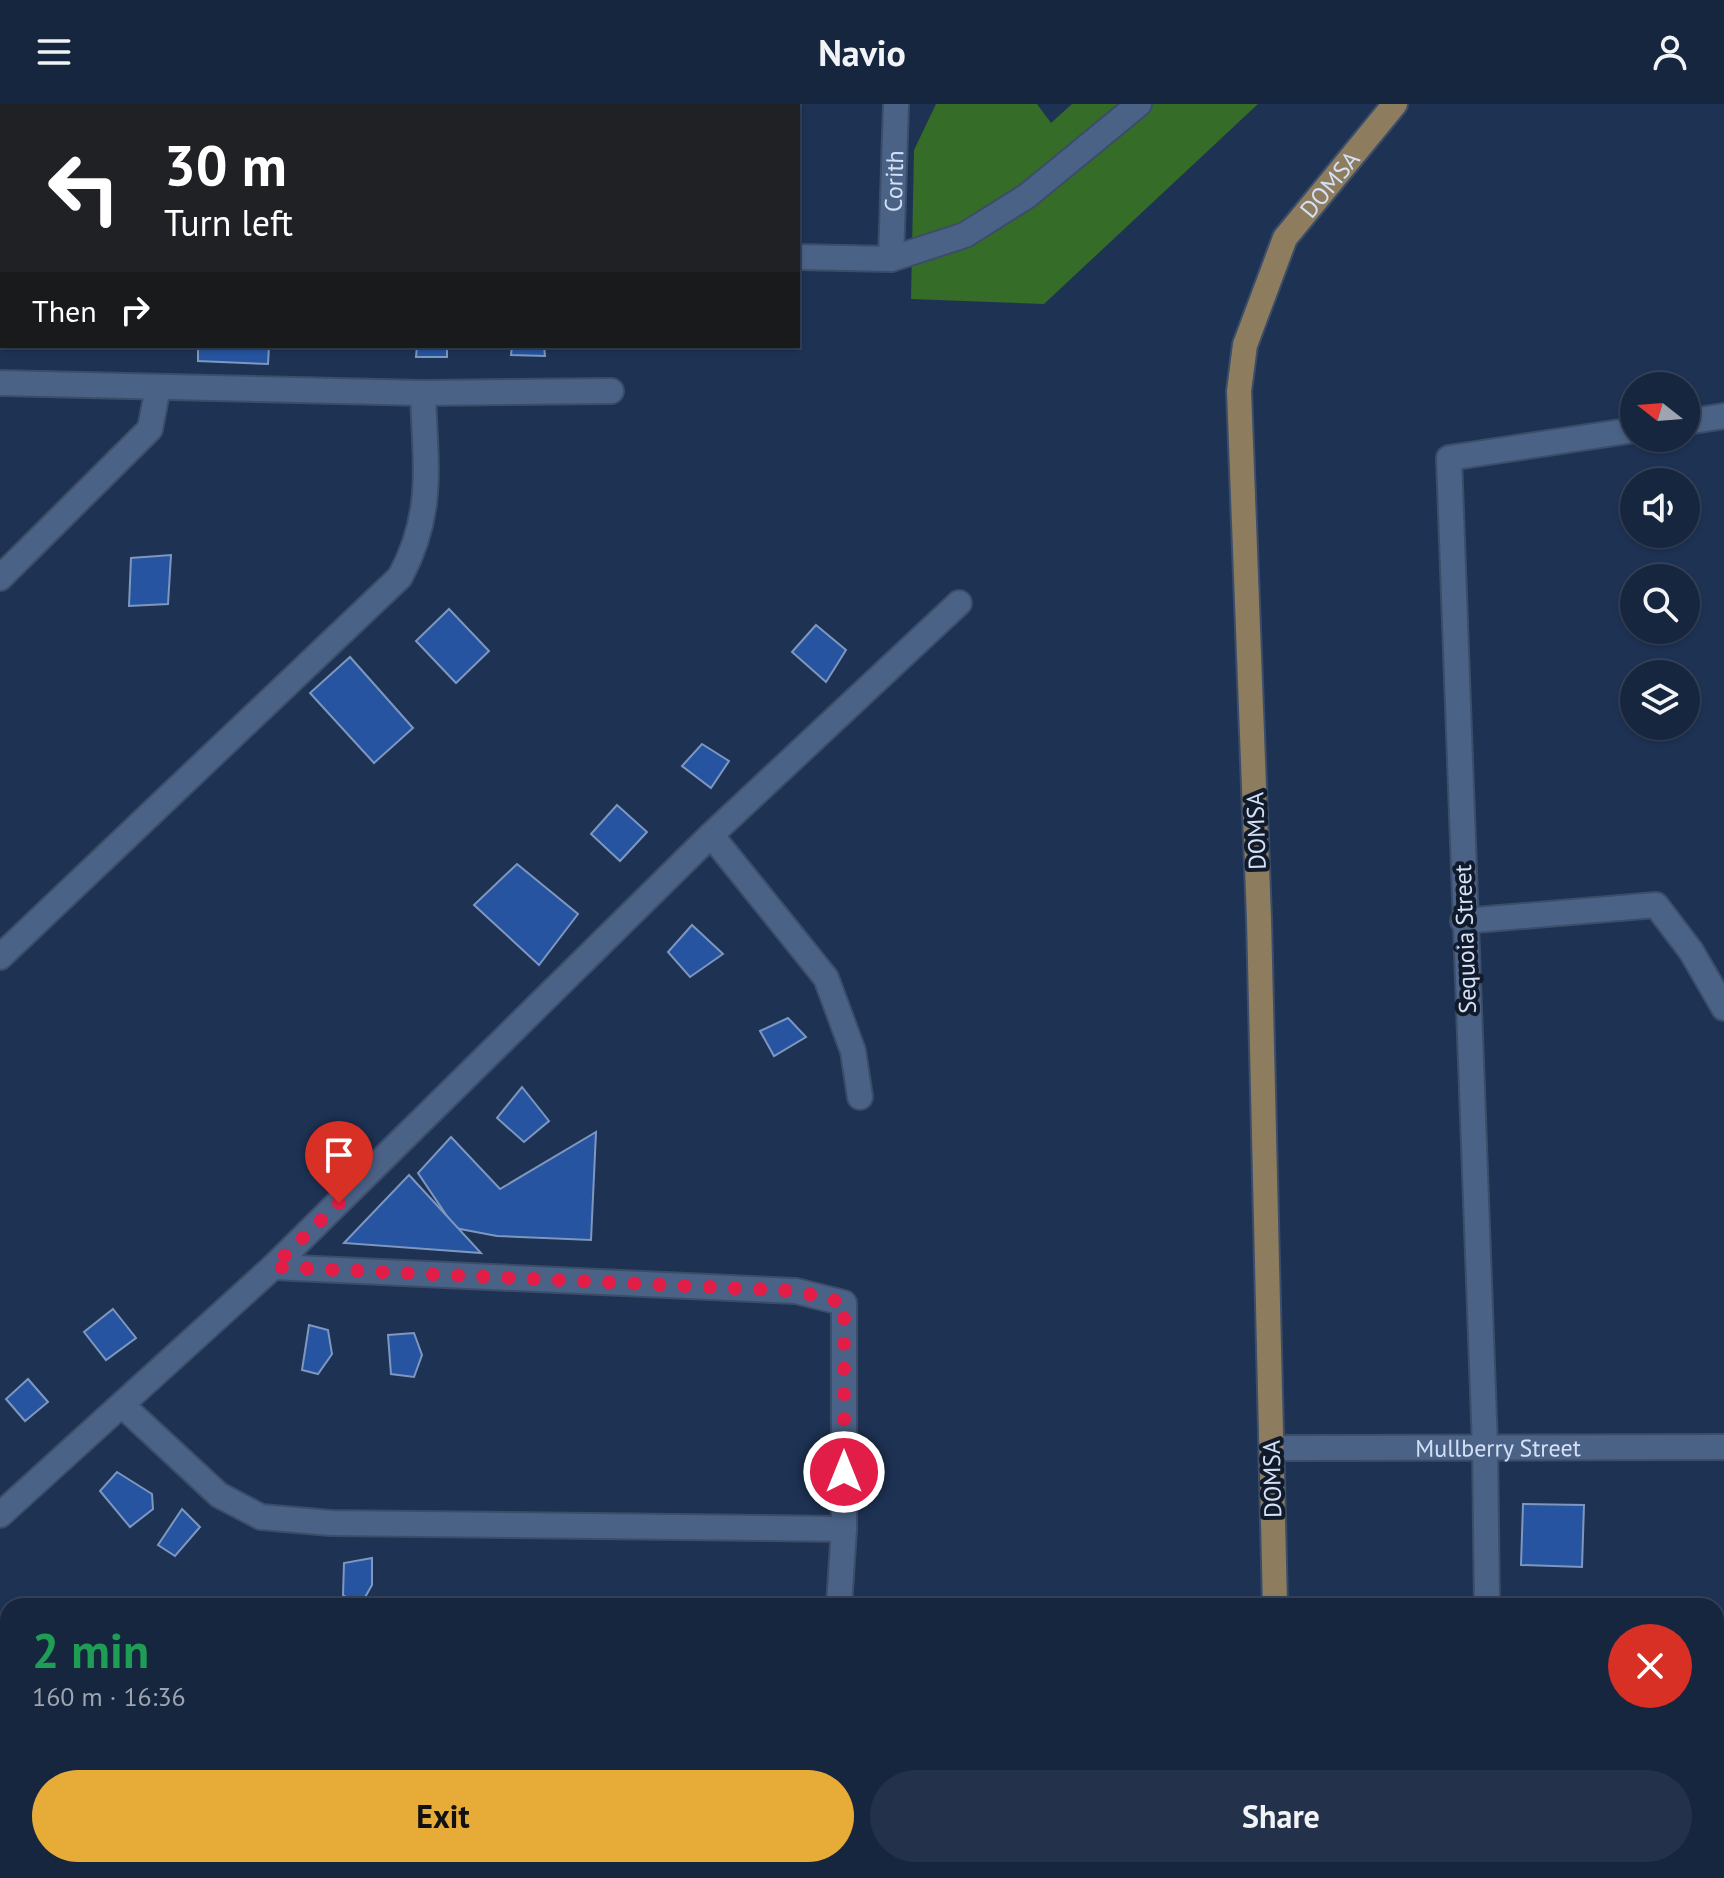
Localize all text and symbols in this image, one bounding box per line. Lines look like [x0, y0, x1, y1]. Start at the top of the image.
text: Navio [818, 29, 906, 76]
icon: menu [32, 30, 76, 74]
icon: person [1648, 30, 1692, 74]
text: 30 m [164, 129, 287, 201]
icon: left [32, 136, 136, 240]
street label: DOMSA [1293, 144, 1366, 224]
street label: Corith [877, 150, 910, 212]
text: Turn left [164, 199, 293, 246]
icon: right [113, 288, 157, 332]
text: Then [32, 291, 97, 330]
north arrow [1620, 372, 1700, 452]
map controls [1620, 372, 1700, 740]
button: sound [1620, 468, 1700, 548]
button: search [1620, 564, 1700, 644]
button: layers [1620, 660, 1700, 740]
street label: DOMSA [1239, 792, 1273, 870]
street label: Sequoia Street [1447, 864, 1483, 1014]
pin [305, 1121, 373, 1203]
icon: arrive [317, 1133, 361, 1177]
position arrow [802, 1430, 886, 1514]
street label: Mullberry Street [1415, 1432, 1581, 1463]
street label: DOMSA [1256, 1440, 1288, 1518]
text: 2 min [32, 1619, 149, 1681]
button: close [1608, 1624, 1692, 1708]
text: 160 m · 16:36 [32, 1680, 186, 1713]
button: Exit [32, 1770, 854, 1862]
button: Share [870, 1770, 1692, 1862]

